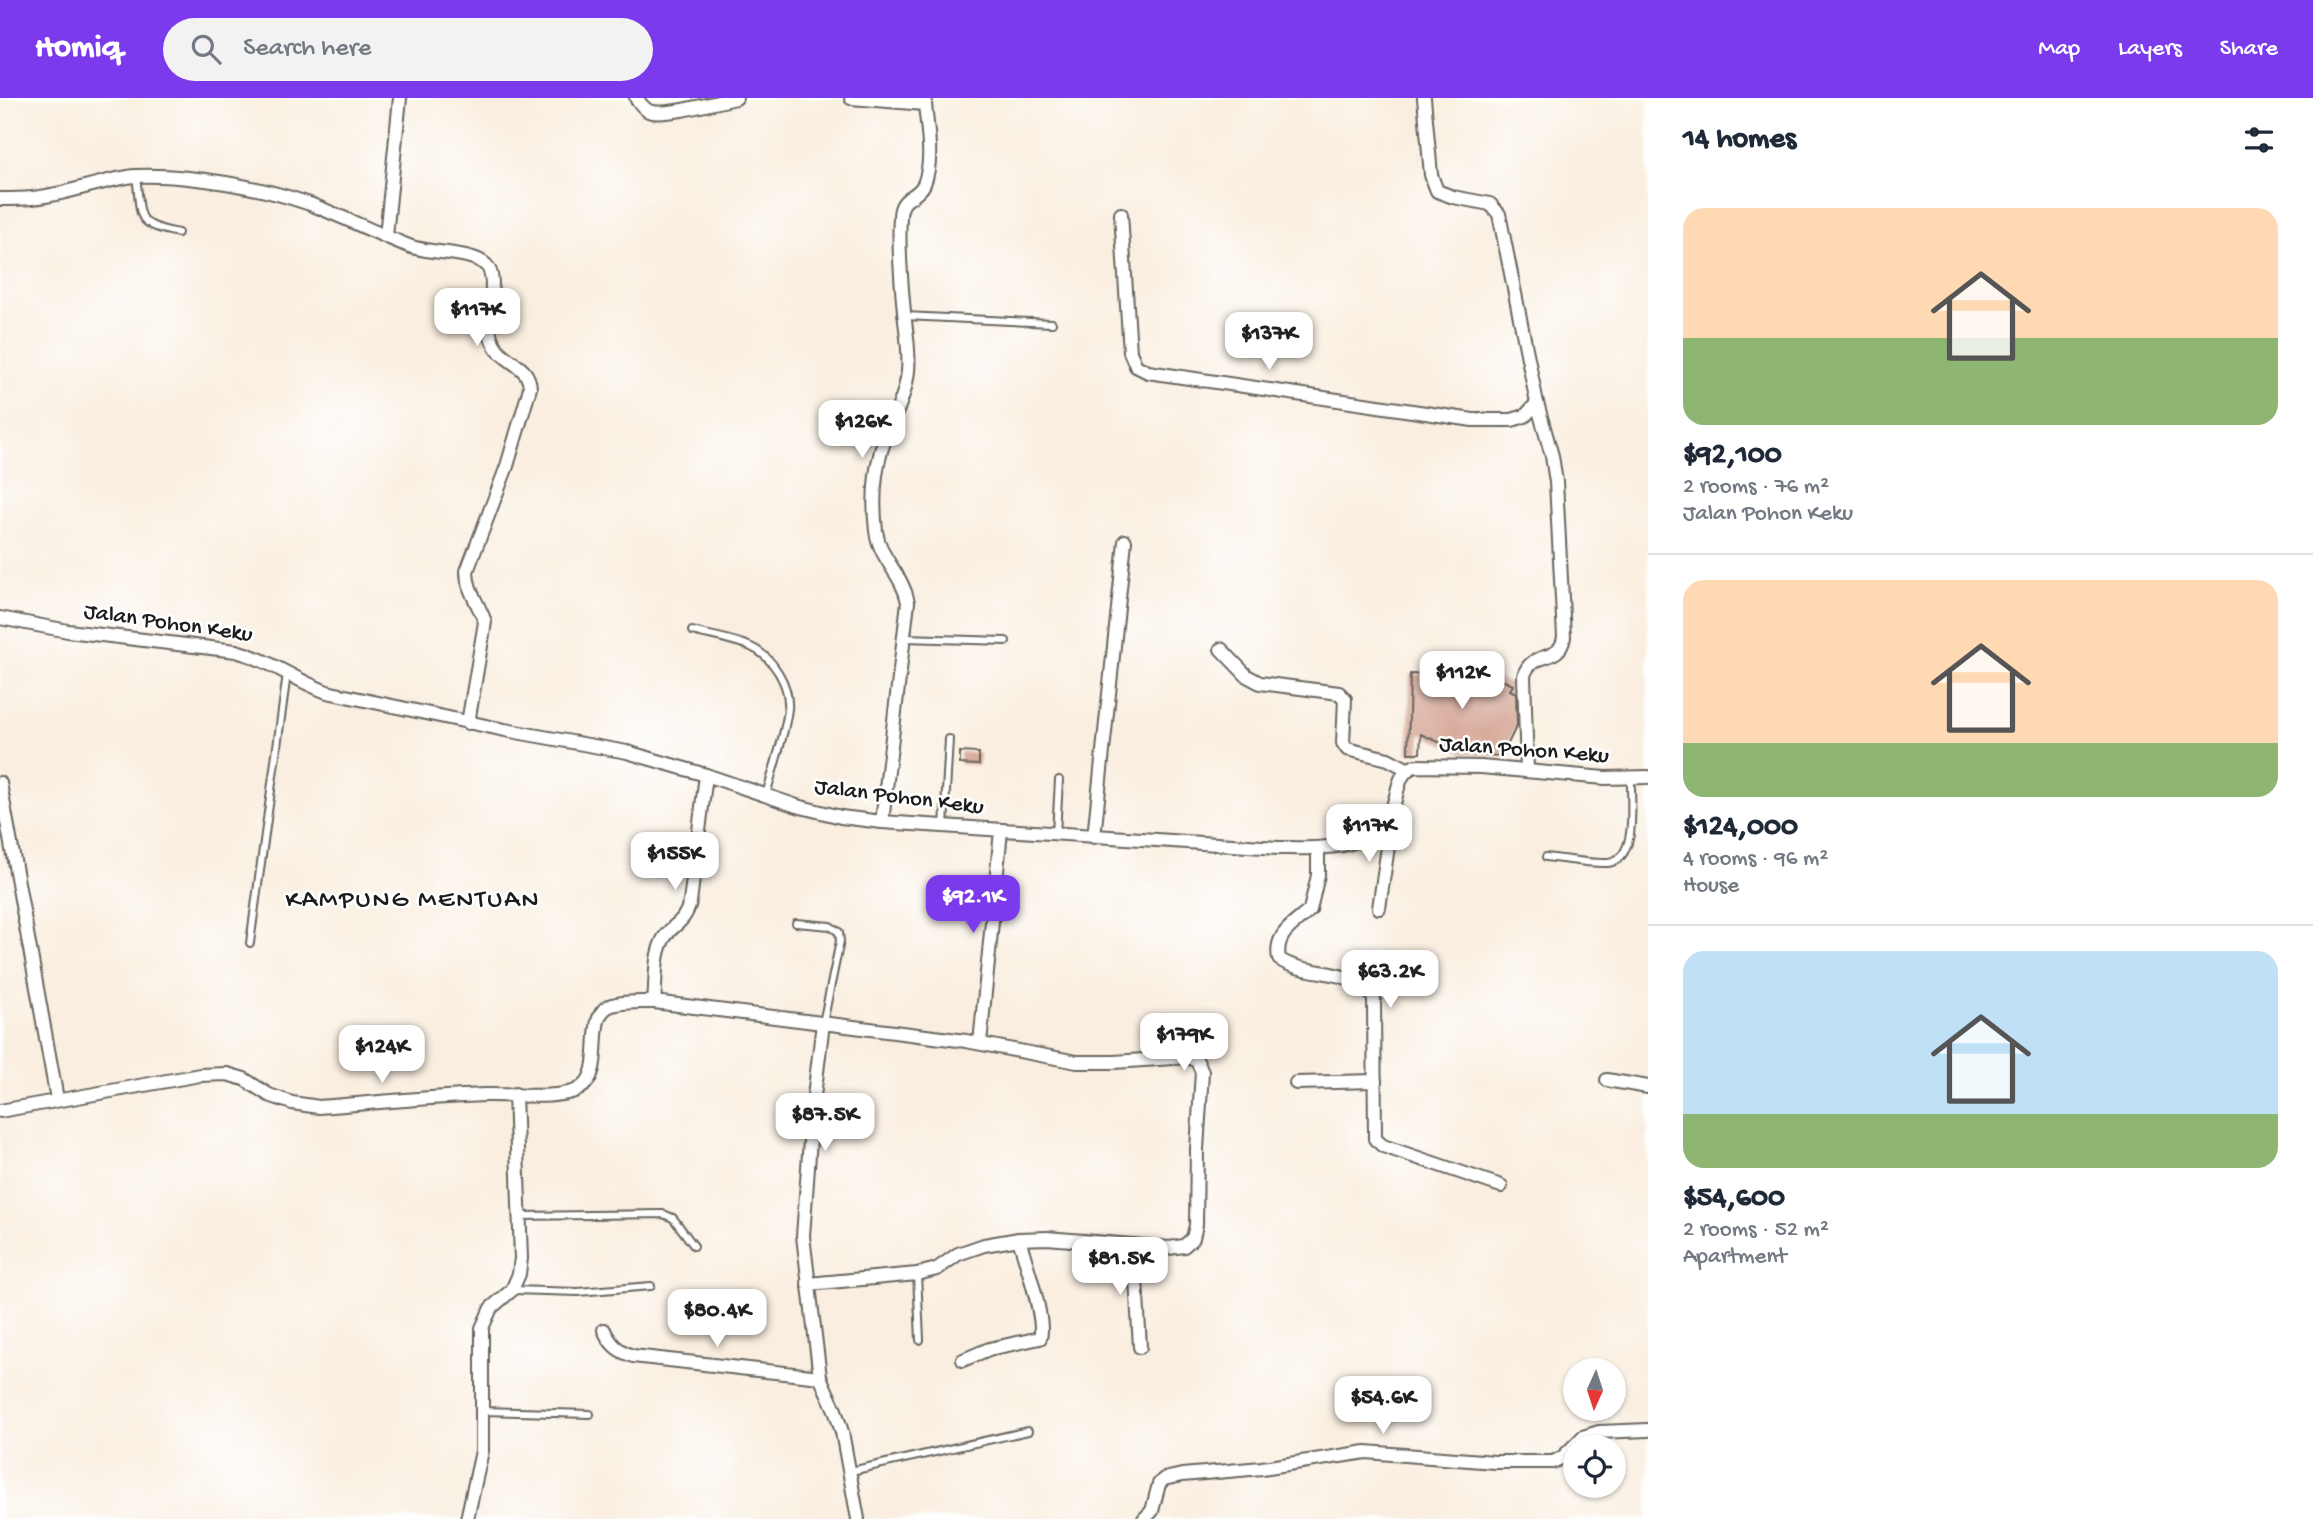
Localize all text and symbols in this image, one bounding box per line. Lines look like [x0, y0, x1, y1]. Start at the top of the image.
search box [163, 18, 653, 81]
text: Homiq [35, 30, 121, 68]
icon: search [187, 30, 225, 68]
text: Search here [243, 34, 371, 65]
text: Map [2038, 35, 2080, 64]
text: Layers [2118, 35, 2182, 64]
text: Share [2220, 35, 2278, 64]
icon: filters [2240, 121, 2278, 159]
text: 14 homes [1683, 123, 1796, 158]
icon: home [1918, 253, 2044, 379]
pin: $117K [428, 288, 526, 348]
text: $117K [450, 297, 504, 324]
pin: $137K [1220, 313, 1318, 372]
text: $137K [1241, 321, 1297, 348]
pin: $126K [813, 400, 911, 460]
text: $126K [834, 409, 890, 436]
text: $92,100 [1683, 439, 1782, 474]
text: 2 rooms · 76 m² [1683, 474, 1829, 501]
text: Jalan Pohon Keku [1683, 501, 1853, 528]
street label: Jalan Pohon Keku [82, 599, 254, 649]
icon: home [1918, 625, 2044, 751]
pin: $112K [1413, 652, 1511, 711]
text: $112K [1436, 660, 1488, 687]
street label: Jalan Pohon Keku [1438, 732, 1610, 770]
street label: Jalan Pohon Keku [813, 774, 985, 822]
pin: $117K [1320, 804, 1418, 864]
text: $124,000 [1683, 811, 1798, 846]
text: $117K [1342, 813, 1396, 840]
pin: $155K [626, 832, 724, 892]
text: $155K [647, 841, 703, 868]
text: 4 rooms · 96 m² [1683, 846, 1828, 873]
text: House [1683, 873, 1739, 900]
pin: $92.1K [916, 876, 1030, 935]
text: $92.1K [942, 884, 1004, 911]
district label: KAMPUNG MENTUAN [285, 886, 541, 917]
pin: $63.2K [1333, 950, 1447, 1010]
text: $63.2K [1357, 959, 1423, 986]
icon: home [1918, 996, 2044, 1122]
pin: $179K [1135, 1014, 1233, 1073]
text: $179K [1156, 1022, 1212, 1049]
pin: $124K [333, 1026, 431, 1085]
text: $124K [355, 1034, 409, 1061]
pin: $87.5K [768, 1094, 882, 1153]
text: $87.5K [792, 1102, 858, 1129]
text: $54,600 [1683, 1182, 1785, 1217]
text: 2 rooms · 52 m² [1683, 1217, 1829, 1244]
pin: $81.5K [1063, 1238, 1177, 1297]
text: Apartment [1683, 1244, 1787, 1271]
text: $81.5K [1088, 1246, 1152, 1273]
pin: $80.4K [660, 1290, 774, 1349]
text: $80.4K [684, 1298, 750, 1325]
north arrow [1563, 1358, 1626, 1421]
map controls [1563, 1358, 1626, 1498]
pin: $54.6K [1326, 1376, 1440, 1436]
text: $54.6K [1351, 1385, 1415, 1412]
button: locate [1563, 1435, 1626, 1498]

